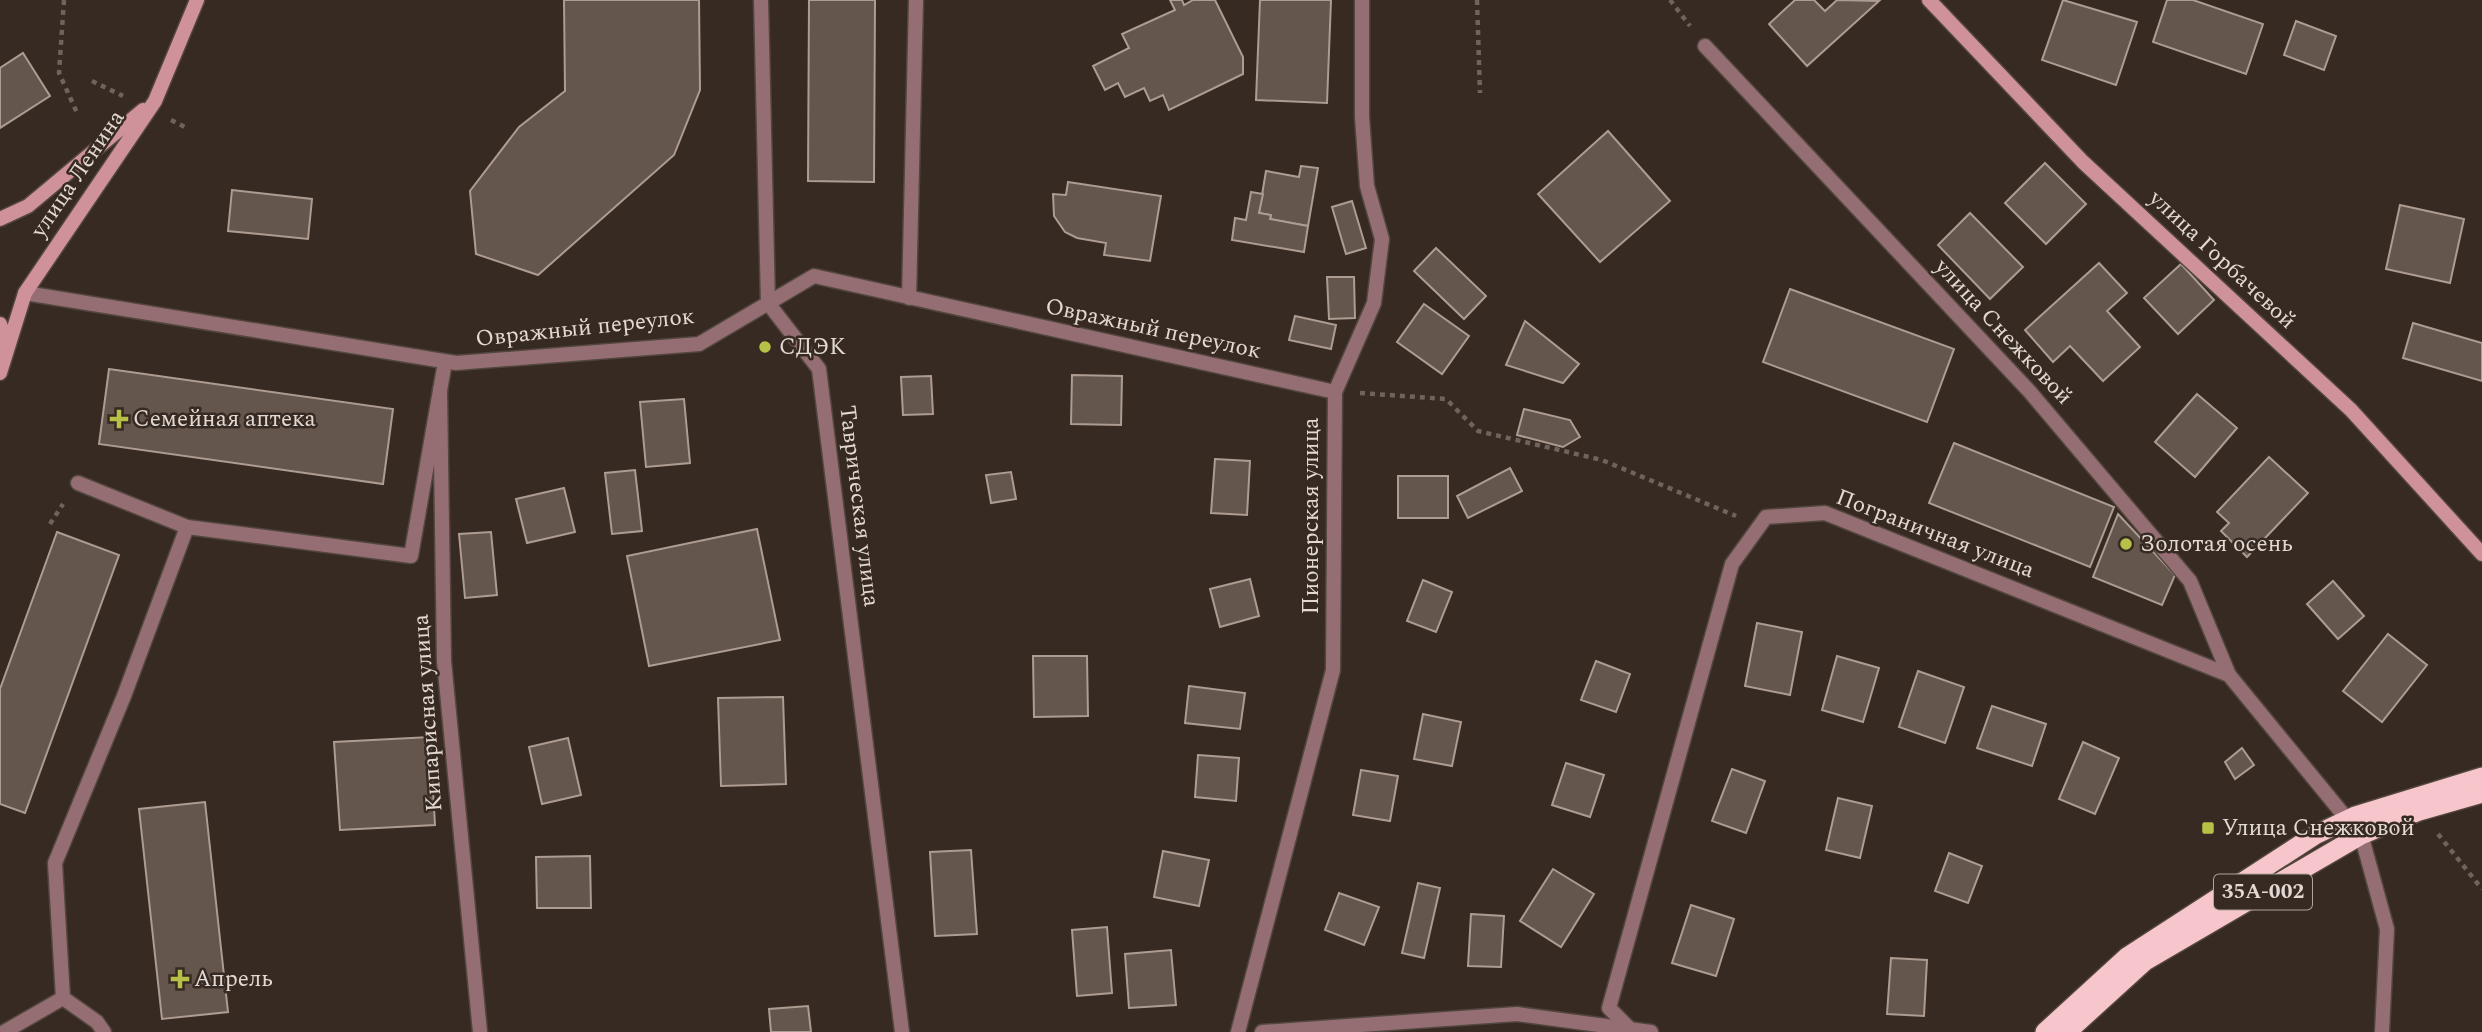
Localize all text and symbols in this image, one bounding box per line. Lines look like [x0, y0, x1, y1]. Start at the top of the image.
street label: улица Ленина [22, 103, 134, 246]
street label: улица Горбачевой [2140, 181, 2304, 338]
street label: улица Снежковой [1925, 250, 2080, 413]
street label: Овражный переулок [1042, 289, 1264, 369]
street label: Овражный переулок [474, 299, 696, 357]
place label: СДЭК [779, 330, 846, 365]
marker: СДЭК [757, 339, 773, 355]
place label: Семейная аптека [133, 402, 316, 437]
street label: Таврическая улица [829, 403, 889, 609]
marker: Семейная аптека [111, 411, 127, 427]
street label: Пионерская улица [1294, 418, 1329, 614]
street label: Пограничная улица [1831, 480, 2039, 588]
place label: Золотая осень [2140, 527, 2293, 562]
marker: Золотая осень [2118, 536, 2134, 552]
street label: Кипарисная улица [404, 613, 452, 813]
place label: Улица Снежковой [2222, 811, 2415, 846]
marker: Улица Снежковой [2200, 820, 2216, 836]
road number: 35А-002 [2214, 874, 2312, 910]
place label: Апрель [194, 962, 273, 997]
marker: Апрель [172, 971, 188, 987]

